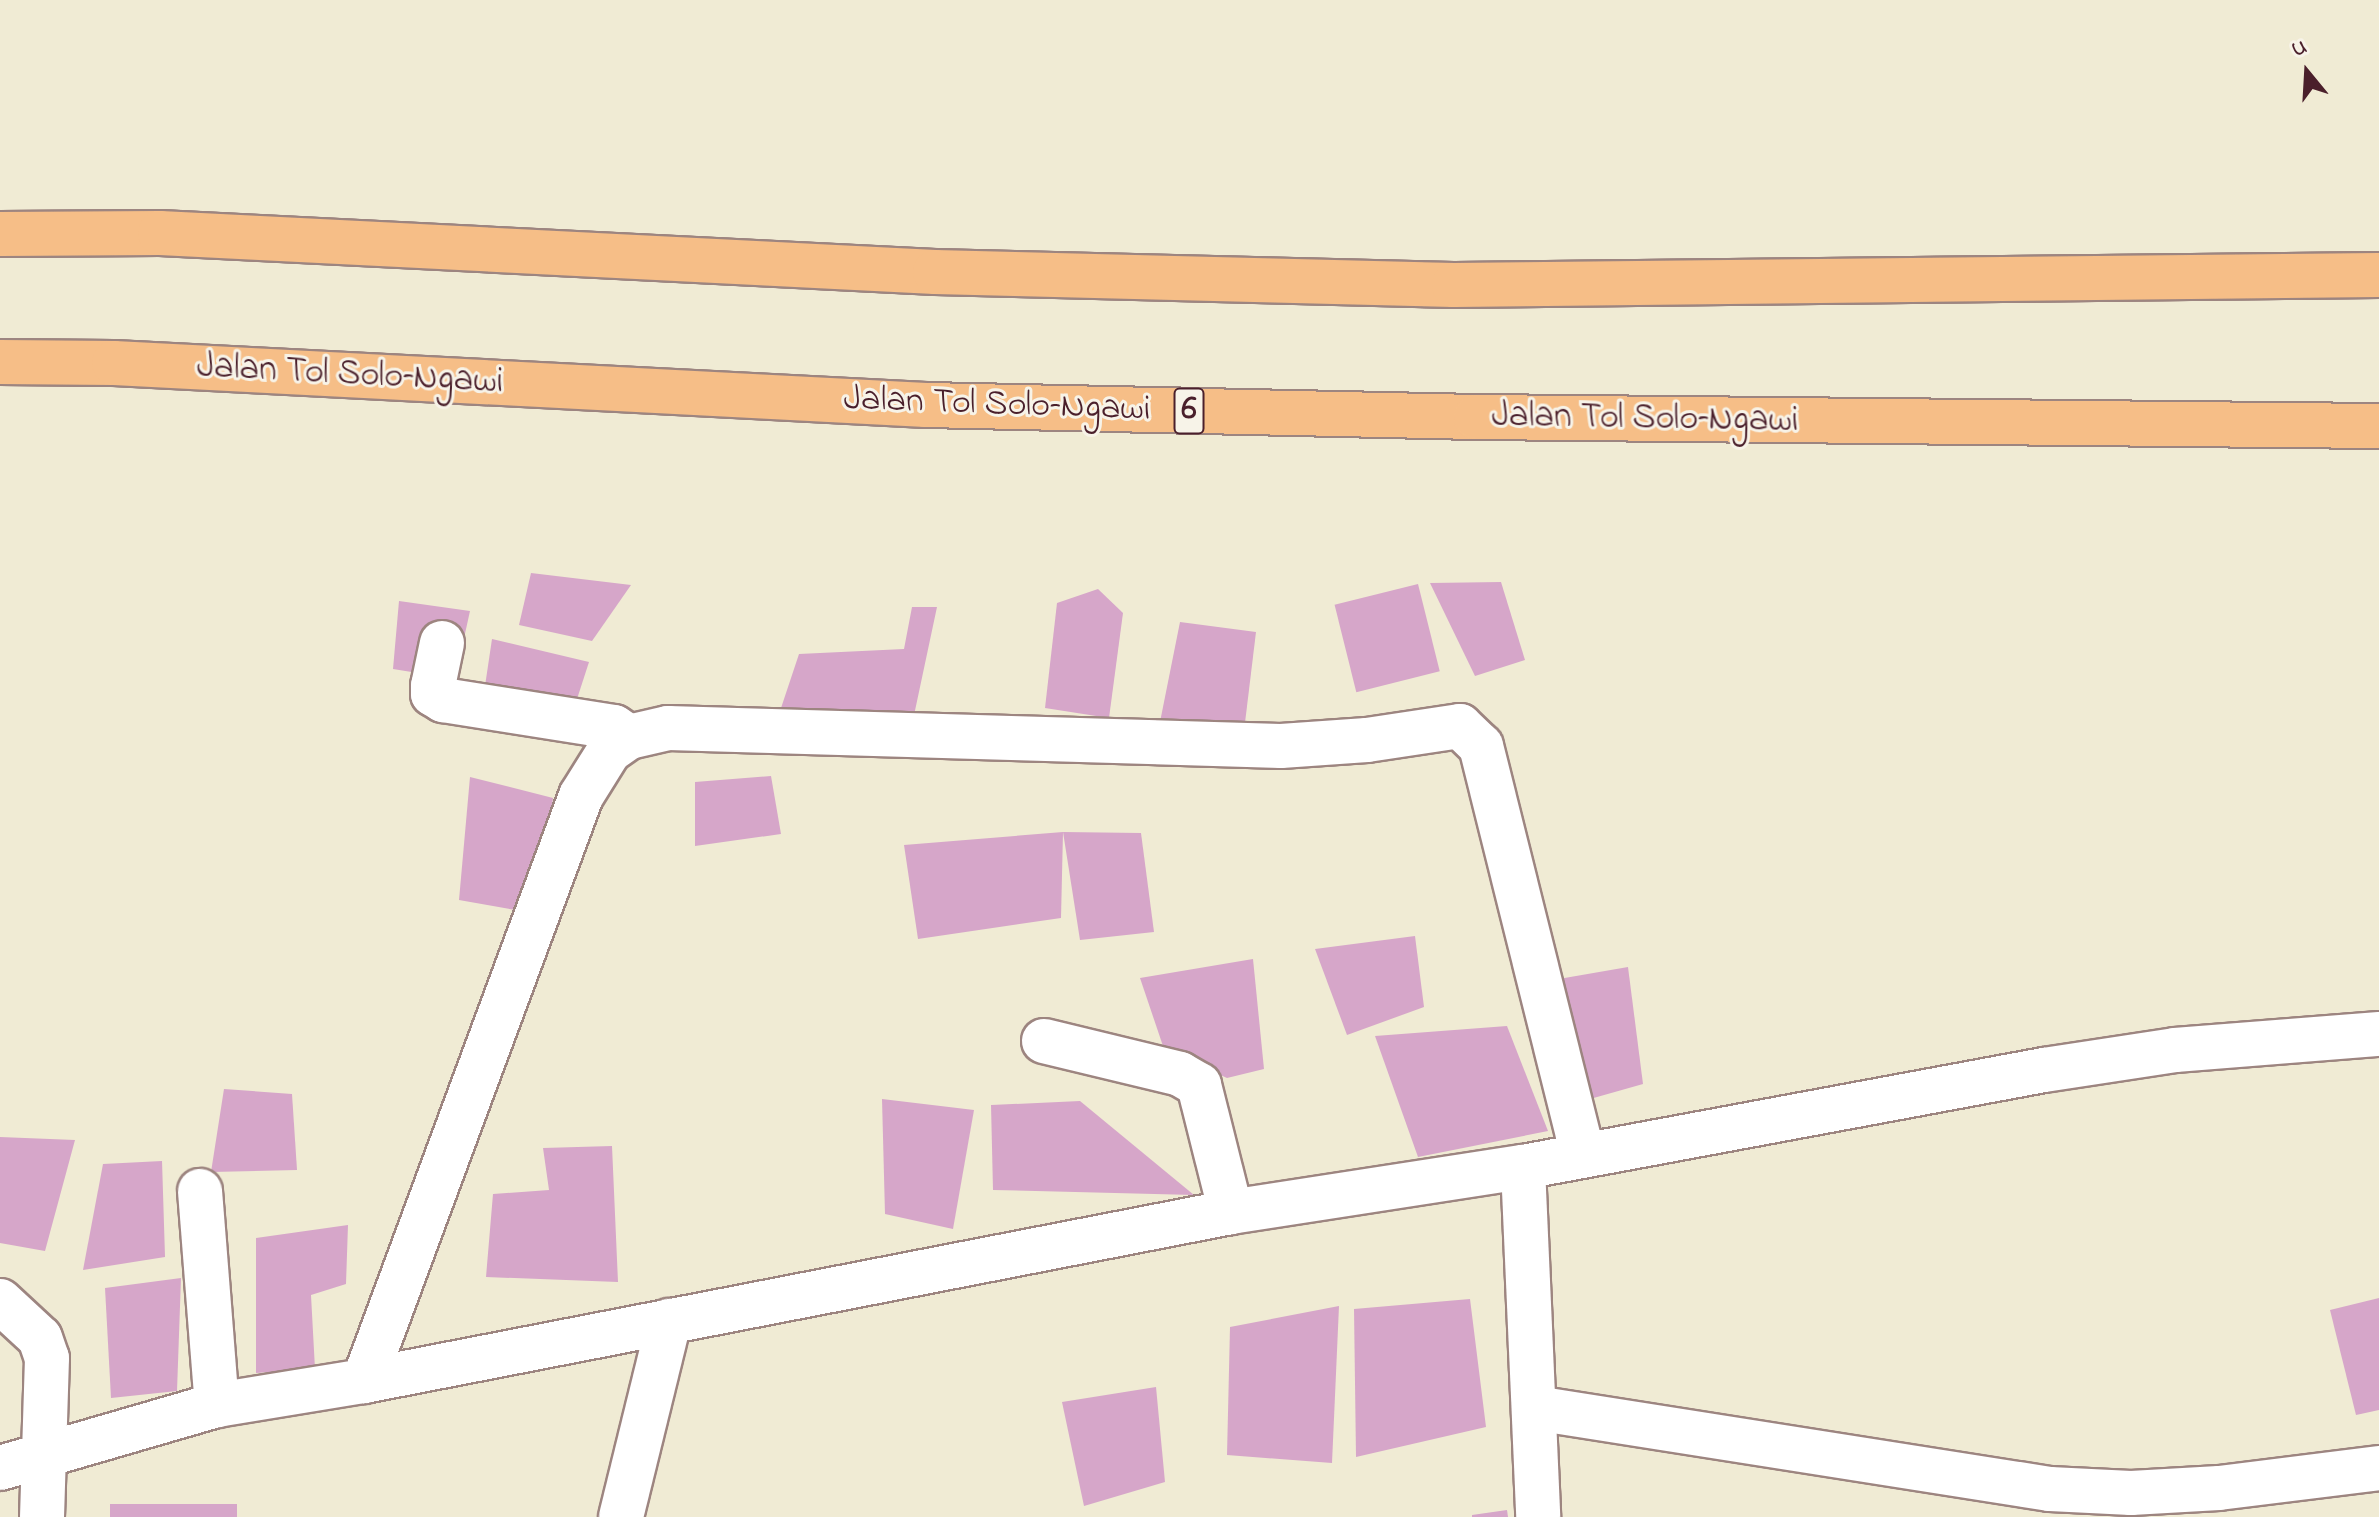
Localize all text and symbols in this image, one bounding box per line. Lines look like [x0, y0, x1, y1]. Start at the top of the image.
north arrow [2267, 32, 2347, 112]
text: U [2288, 32, 2311, 67]
street label: Jalan Tol Solo–Ngawi [196, 345, 504, 405]
street label: Jalan Tol Solo–Ngawi [843, 378, 1151, 432]
road number: 6 [1173, 381, 1205, 441]
street label: Jalan Tol Solo–Ngawi [1491, 395, 1799, 443]

